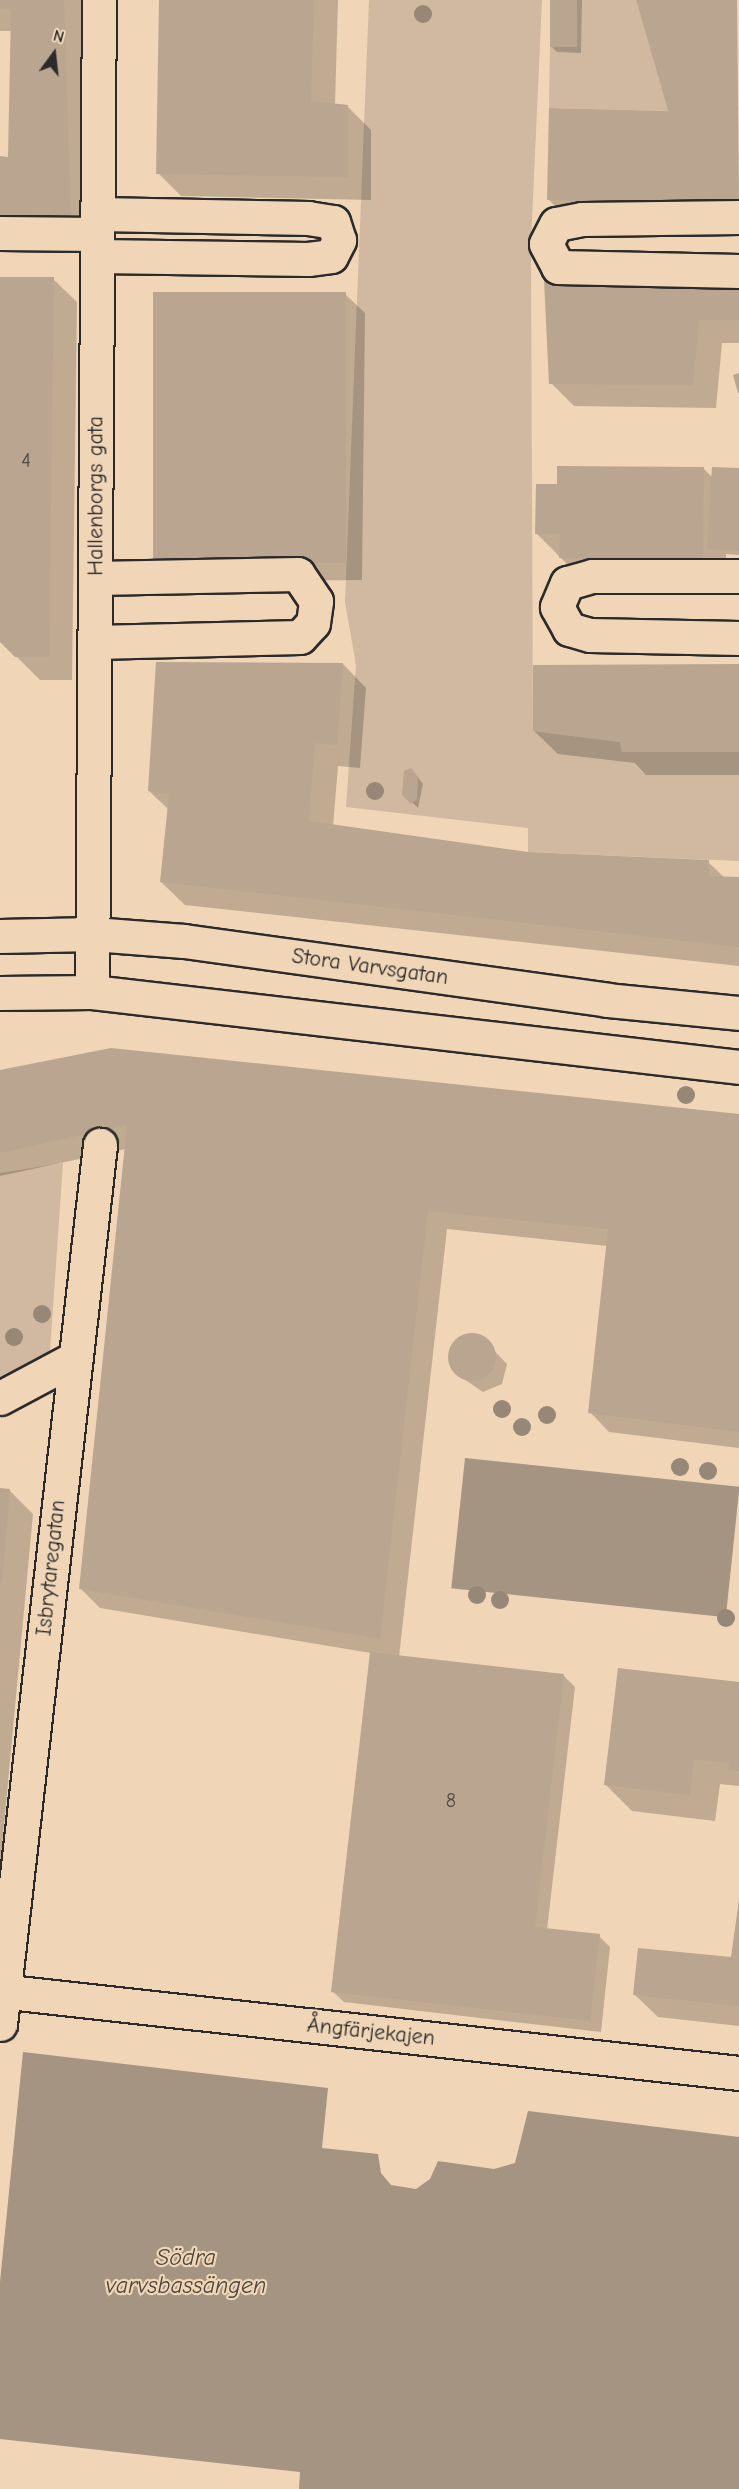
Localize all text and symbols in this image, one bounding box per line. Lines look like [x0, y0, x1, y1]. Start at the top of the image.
north arrow [24, 24, 84, 84]
text: N [51, 27, 66, 47]
street label: Hallenborgs gata [83, 416, 109, 576]
house number: 4 [21, 448, 31, 472]
street label: Stora Varvsgatan [290, 943, 450, 991]
street label: Isbrytaregatan [31, 1499, 71, 1637]
house number: 8 [446, 1788, 456, 1812]
street label: Ångfärjekajen [306, 2012, 436, 2052]
water label: Södra varvsbassängen [106, 2244, 266, 2300]

